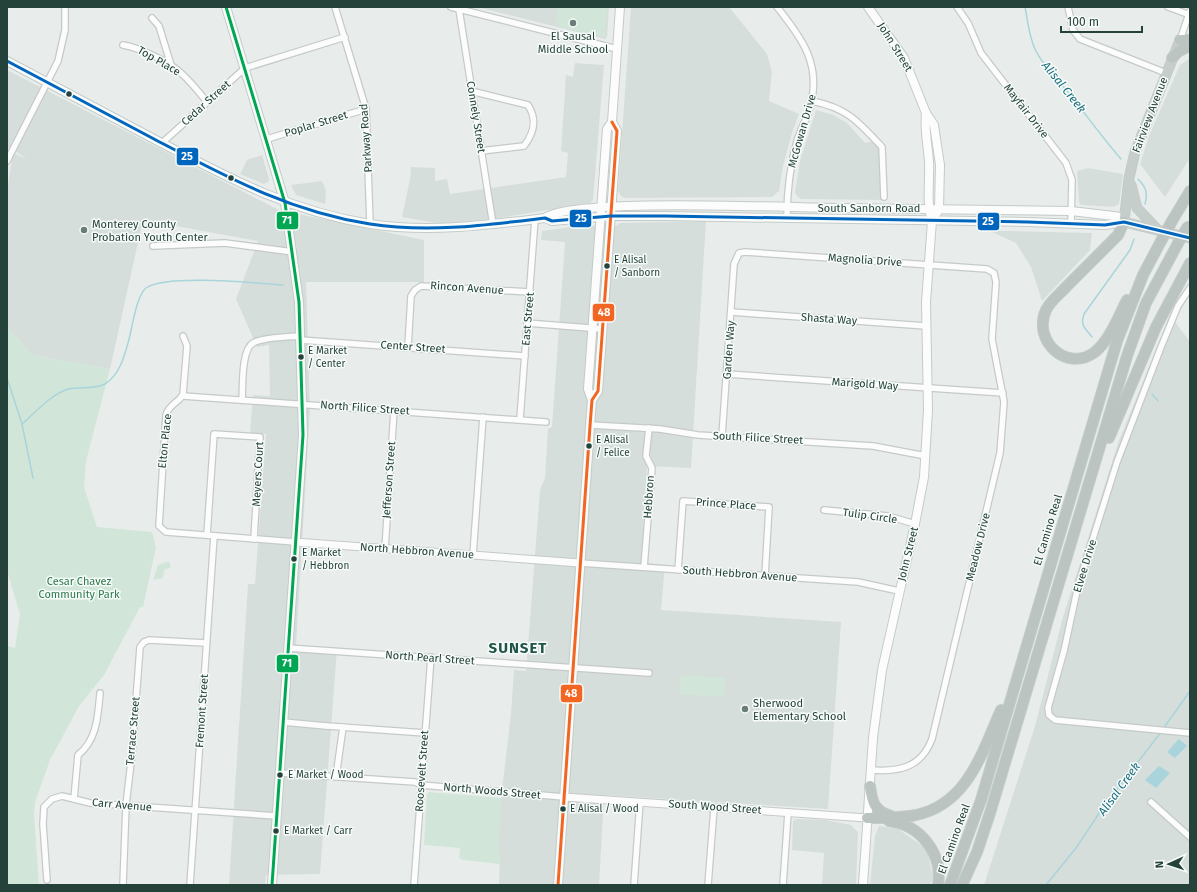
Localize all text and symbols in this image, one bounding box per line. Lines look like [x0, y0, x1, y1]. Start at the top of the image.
scale bar [1061, 8, 1142, 34]
text: 100 m [1067, 15, 1099, 29]
marker: El Sausal Middle School [568, 18, 578, 28]
street label: John Street [875, 20, 915, 74]
place label: El Sausal Middle School [538, 30, 608, 56]
street label: Top Place [135, 44, 183, 78]
water label: Alisal Creek [1038, 58, 1089, 116]
street label: Fairview Avenue [1130, 75, 1170, 155]
street label: Cedar Street [179, 78, 233, 128]
street label: Connely Street [464, 80, 488, 154]
street label: Mayfair Drive [1001, 81, 1051, 141]
unlabelled marker [64, 89, 74, 99]
street label: McGowan Drive [785, 93, 819, 169]
street label: Parkway Road [357, 103, 375, 173]
street label: Poplar Street [283, 108, 349, 140]
line badge: 25 [176, 147, 199, 166]
text: 25 [181, 150, 193, 163]
unlabelled marker [226, 173, 236, 183]
street label: South Sanborn Road [818, 202, 920, 215]
line badge: 25 [569, 209, 592, 228]
line badge: 71 [276, 211, 299, 230]
text: 25 [575, 212, 587, 225]
line badge: 25 [977, 212, 1000, 231]
text: 71 [282, 214, 292, 227]
text: 25 [982, 215, 994, 228]
place label: Monterey County Probation Youth Center [92, 218, 209, 244]
marker: Monterey County Probation Youth Center [79, 225, 89, 235]
street label: Magnolia Drive [828, 251, 902, 269]
place label: E Alisal / Sanborn [614, 254, 660, 279]
marker: E Alisal / Sanborn [602, 261, 612, 271]
street label: Rincon Avenue [430, 279, 504, 297]
street label: East Street [519, 292, 537, 346]
line badge: 48 [592, 303, 615, 322]
text: 48 [598, 306, 611, 319]
street label: Shasta Way [800, 311, 858, 327]
street label: Garden Way [720, 320, 738, 380]
street label: Center Street [380, 338, 446, 356]
place label: E Market / Center [308, 345, 348, 370]
marker: E Market / Center [296, 352, 306, 362]
street label: Marigold Way [831, 375, 899, 393]
street label: North Filice Street [320, 398, 410, 418]
street label: Elton Place [156, 413, 174, 469]
street label: South Filice Street [713, 429, 803, 447]
place label: E Alisal / Felice [596, 434, 630, 459]
street label: Meyers Court [250, 441, 266, 507]
street label: Jefferson Street [380, 441, 398, 519]
marker: E Alisal / Felice [584, 441, 594, 451]
street label: Hebbron [641, 475, 657, 519]
street label: El Camino Real [1031, 493, 1065, 567]
street label: Prince Place [695, 495, 757, 513]
street label: Tulip Circle [842, 506, 898, 526]
street label: Meadow Drive [963, 511, 993, 583]
street label: John Street [895, 526, 921, 582]
street label: Elvee Drive [1071, 538, 1099, 594]
street label: North Hebbron Avenue [360, 541, 474, 561]
place label: E Market / Hebbron [302, 547, 349, 572]
marker: E Market / Hebbron [289, 554, 299, 564]
street label: South Hebbron Avenue [682, 564, 798, 584]
park label: Cesar Chavez Community Park [38, 575, 120, 601]
district label: SUNSET [489, 639, 547, 657]
street label: North Pearl Street [385, 648, 475, 668]
line badge: 71 [276, 654, 299, 673]
text: 71 [282, 657, 292, 670]
street label: Fremont Street [193, 674, 211, 748]
line badge: 48 [560, 684, 583, 703]
text: 48 [565, 687, 578, 700]
street label: Terrace Street [124, 696, 142, 766]
place label: Sherwood Elementary School [753, 697, 846, 723]
marker: Sherwood Elementary School [740, 704, 750, 714]
street label: Roosevelt Street [413, 730, 431, 812]
water label: Alisal Creek [1094, 759, 1143, 819]
place label: E Market / Wood [288, 769, 364, 781]
marker: E Market / Wood [275, 770, 285, 780]
street label: North Woods Street [443, 780, 541, 802]
street label: Carr Avenue [92, 796, 152, 814]
street label: South Wood Street [668, 797, 762, 817]
street label: El Camino Real [935, 802, 973, 876]
place label: E Alisal / Wood [570, 803, 639, 815]
marker: E Alisal / Wood [558, 804, 568, 814]
place label: E Market / Carr [284, 825, 352, 837]
marker: E Market / Carr [271, 826, 281, 836]
north arrow [1149, 844, 1189, 884]
text: N [1153, 861, 1166, 868]

